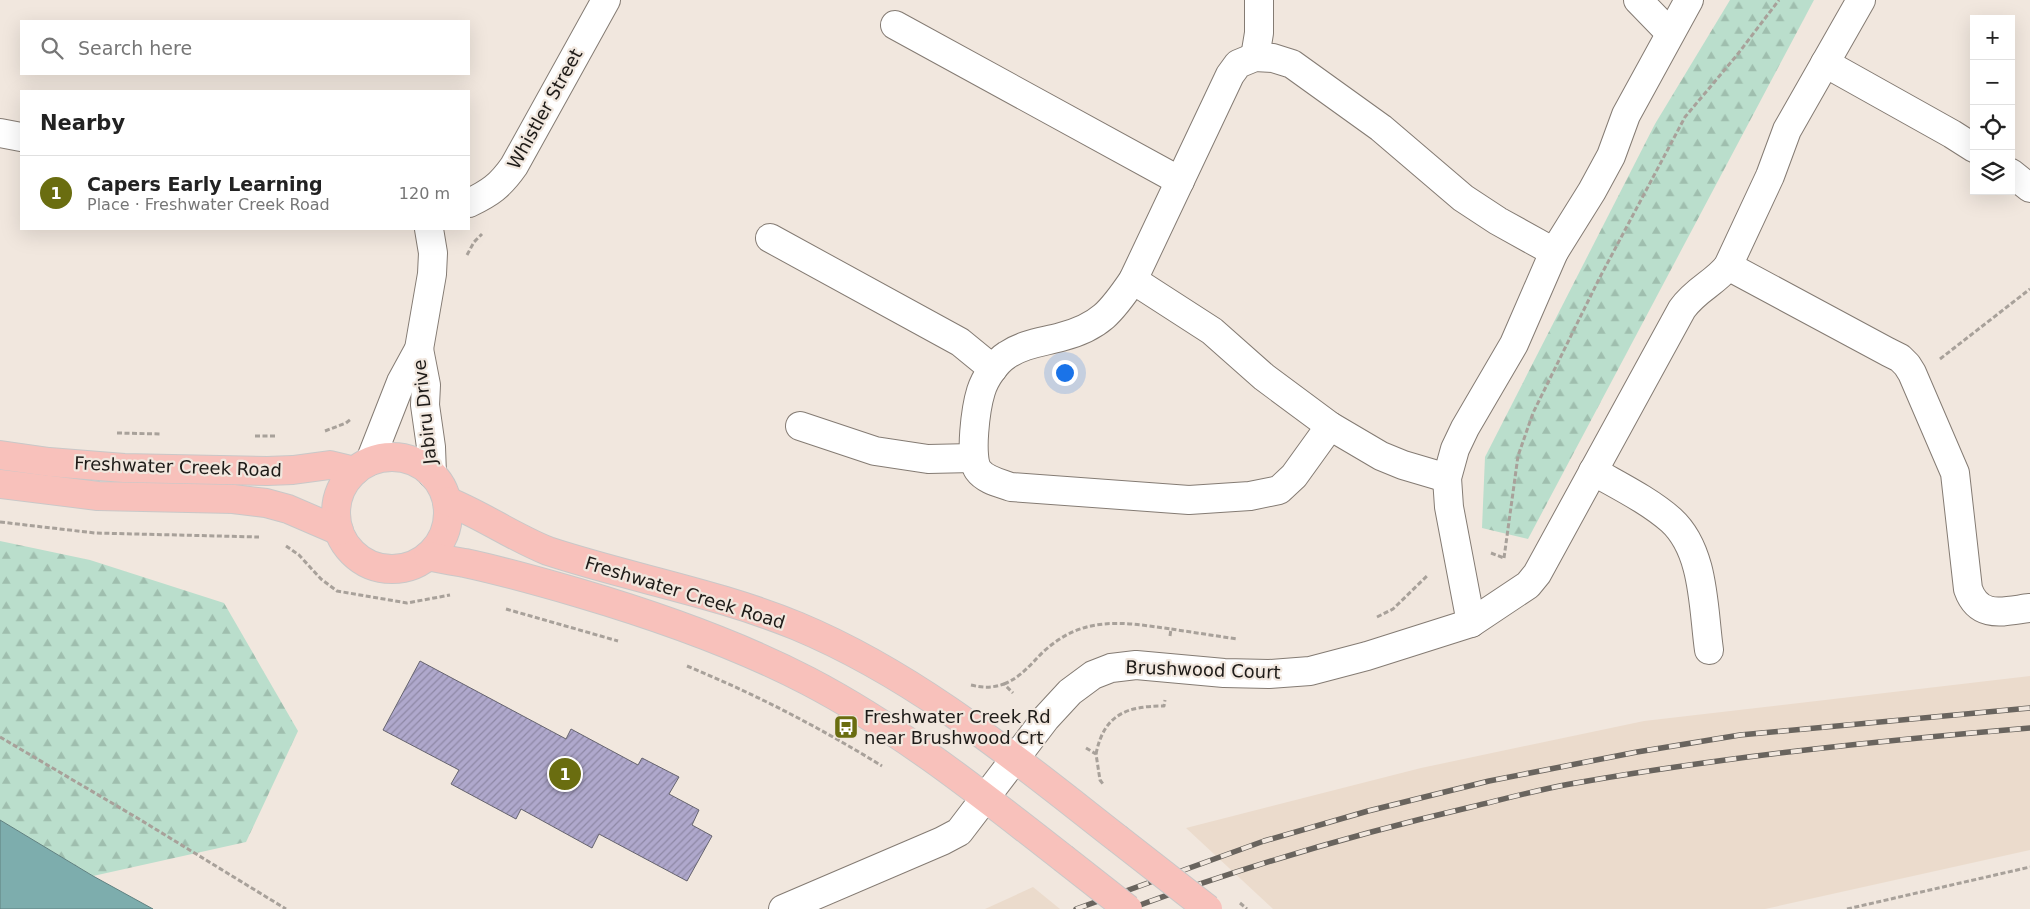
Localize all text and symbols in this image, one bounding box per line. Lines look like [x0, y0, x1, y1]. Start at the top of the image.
map controls [1970, 15, 2015, 195]
button: + [1970, 15, 2015, 60]
search box [20, 20, 470, 75]
icon: search [38, 34, 66, 62]
text: Search here [78, 37, 192, 59]
street label: Whistler Street [503, 45, 586, 173]
button: − [1970, 60, 2015, 105]
button: locate [1970, 105, 2015, 150]
text: Nearby [40, 111, 125, 135]
button: layers [1970, 150, 2015, 195]
text: Capers Early Learning [87, 173, 323, 195]
text: 1 [50, 184, 62, 203]
text: 120 m [399, 184, 450, 203]
text: Place · Freshwater Creek Road [87, 195, 330, 214]
street label: Jabiru Drive [409, 359, 441, 467]
your location [1052, 360, 1078, 386]
street label: Freshwater Creek Road [74, 452, 282, 481]
street label: Freshwater Creek Road [583, 552, 788, 633]
street label: Brushwood Court [1125, 656, 1281, 683]
place label: Freshwater Creek Rd near Brushwood Crt [864, 706, 1051, 748]
bus stop icon: Freshwater Creek Rd near Brushwood Crt [833, 714, 859, 740]
pin: 1 [549, 755, 581, 793]

